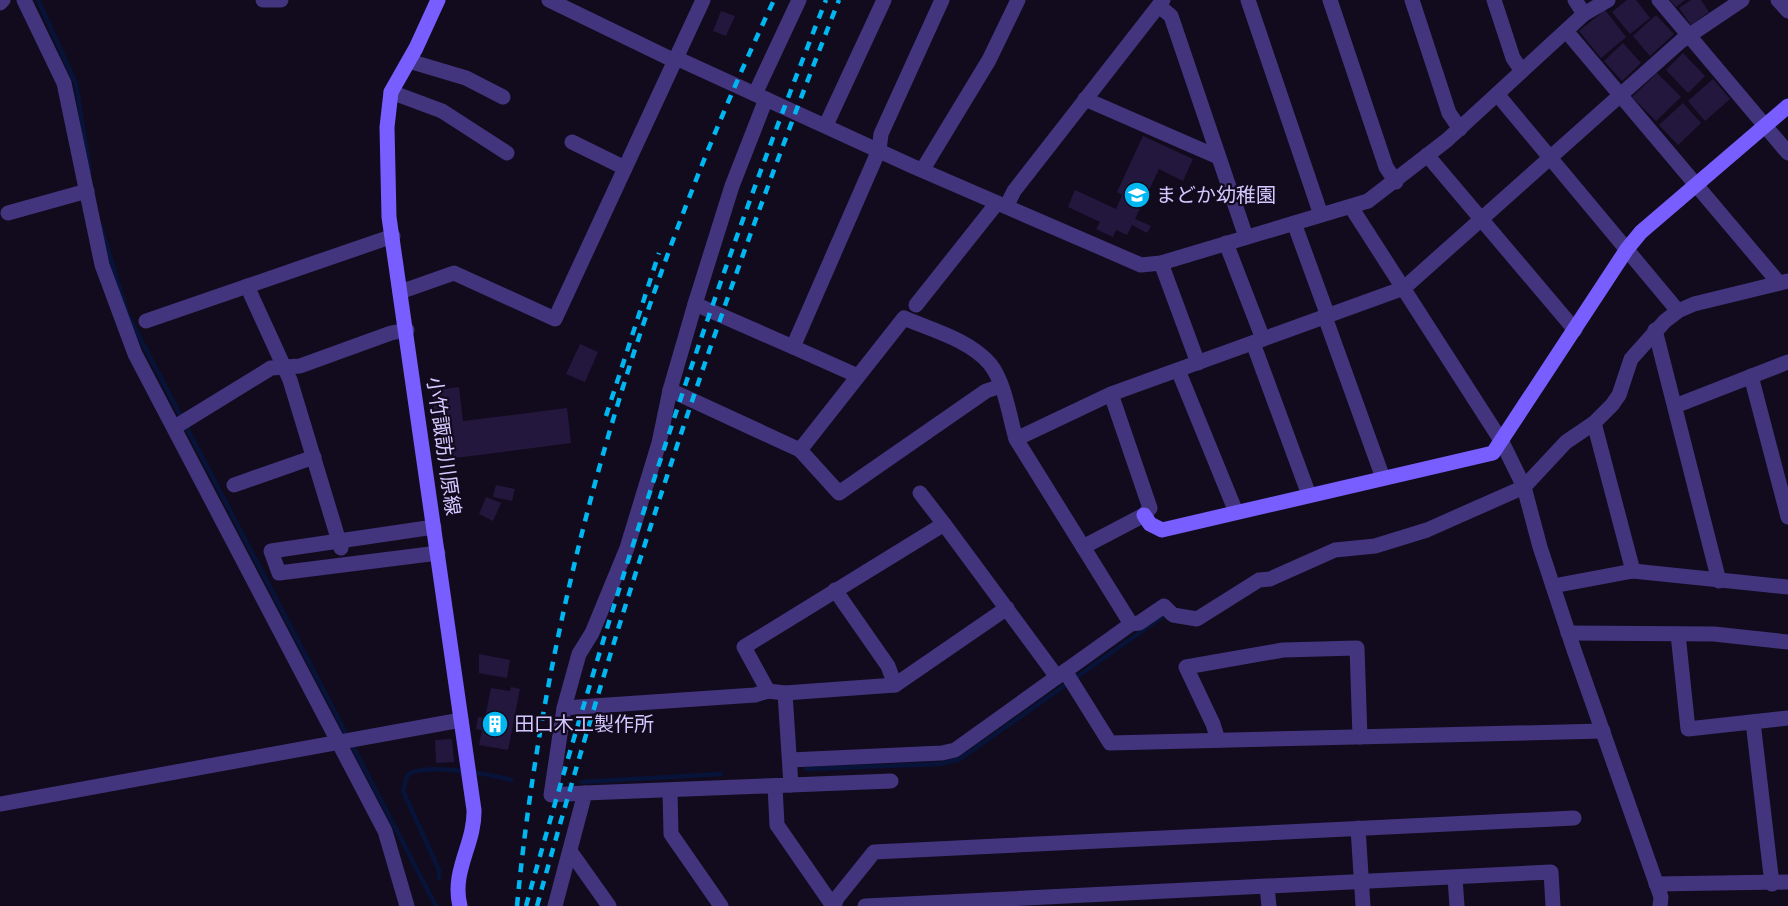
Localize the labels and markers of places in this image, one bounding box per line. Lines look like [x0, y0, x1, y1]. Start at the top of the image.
school or university icon: まどか幼稚園 [1122, 180, 1152, 210]
place label: まどか幼稚園 [1156, 183, 1276, 207]
building icon: 田口木工製作所 [480, 709, 510, 739]
place label: 田口木工製作所 [514, 712, 654, 736]

